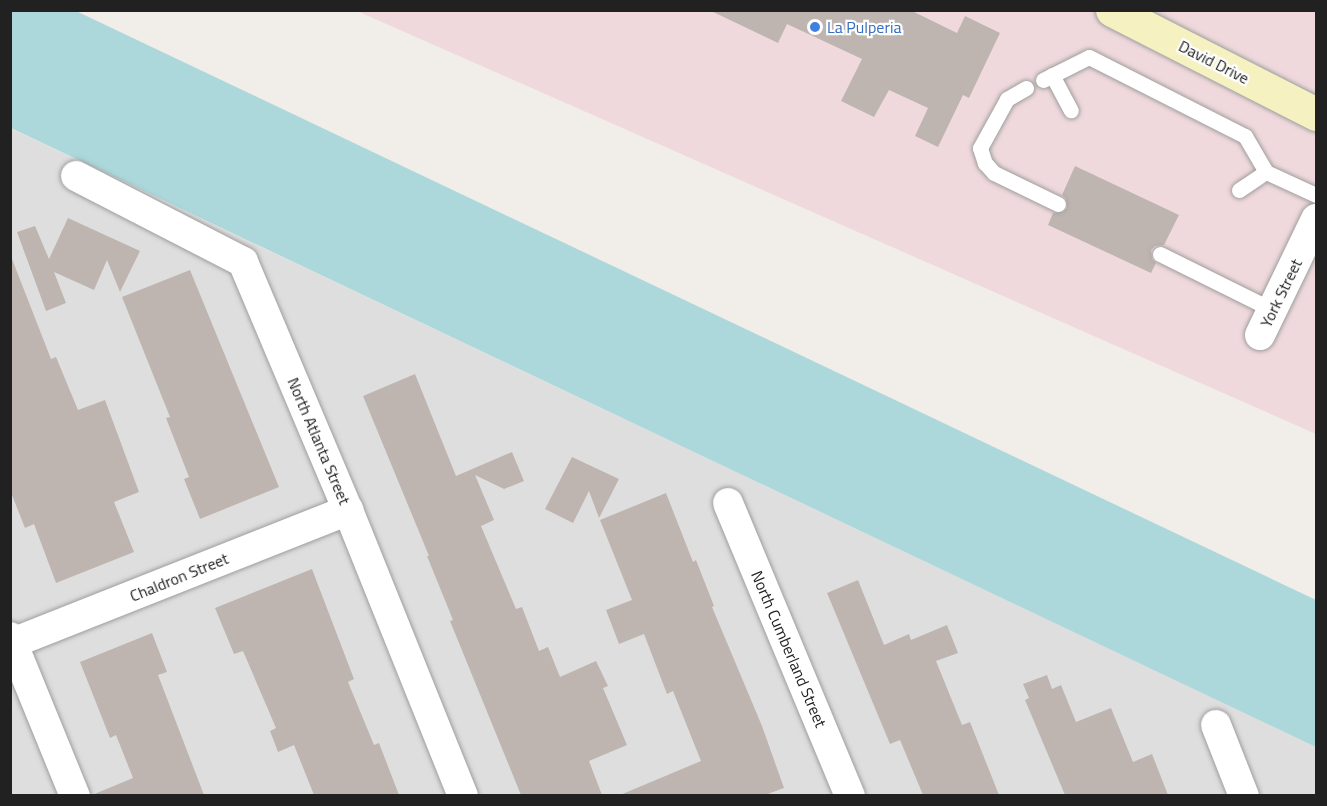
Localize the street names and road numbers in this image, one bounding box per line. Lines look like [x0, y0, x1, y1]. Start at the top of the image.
street label: David Drive [1176, 36, 1252, 88]
street label: York Street [1256, 256, 1306, 330]
street label: North Atlanta Street [284, 375, 354, 507]
street label: Chaldron Street [127, 548, 231, 606]
street label: North Cumberland Street [747, 568, 831, 730]

